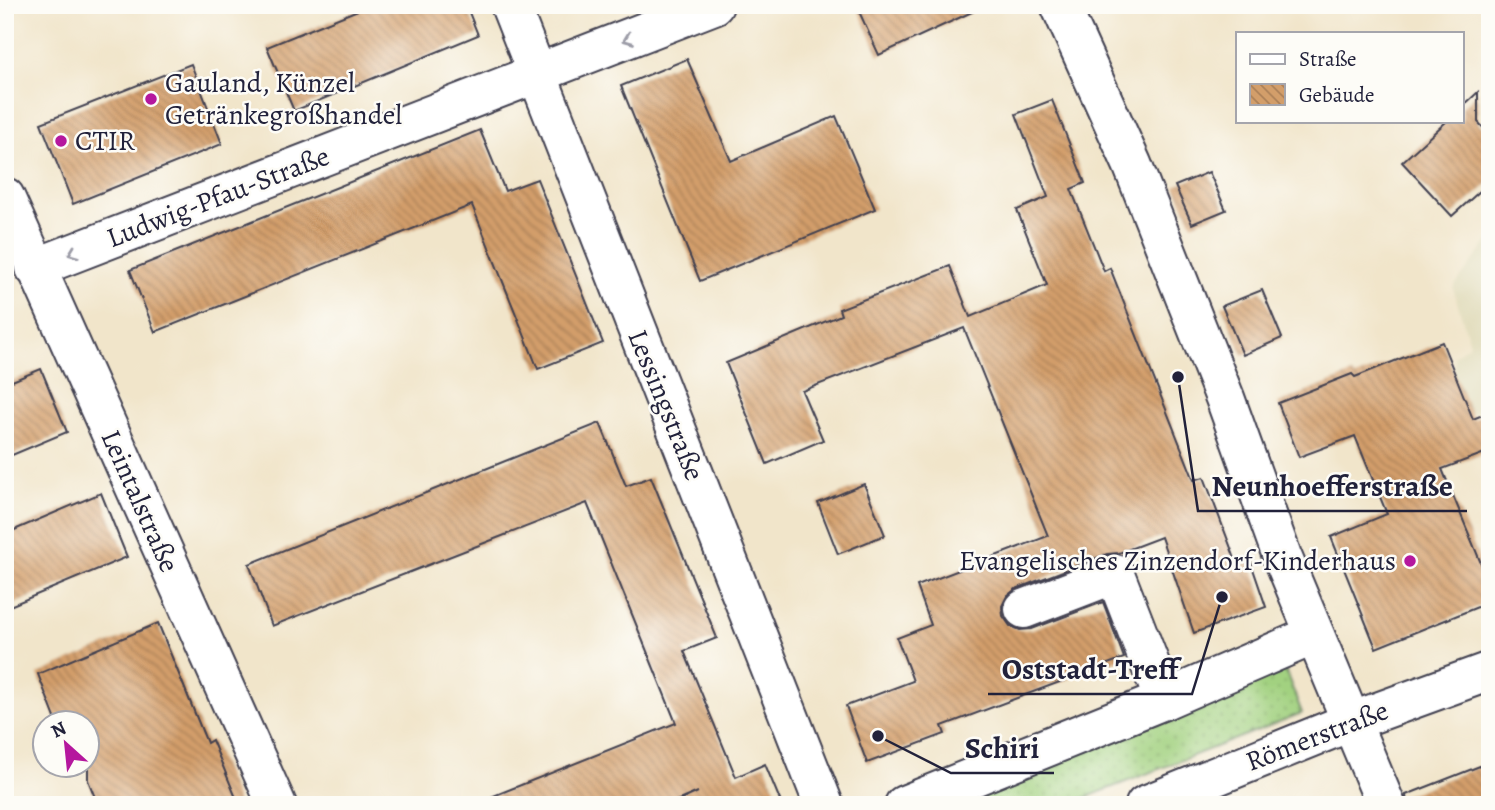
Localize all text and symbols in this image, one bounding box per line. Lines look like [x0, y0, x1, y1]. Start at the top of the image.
one-way arrow [622, 30, 634, 44]
legend [1236, 32, 1464, 122]
text: Straße [1299, 45, 1357, 73]
place label: Gauland, Künzel Getränkegroßhandel [165, 64, 402, 134]
text: Gebäude [1299, 81, 1375, 109]
marker: Gauland, Künzel Getränkegroßhandel [143, 91, 159, 107]
place label: CTIR [75, 122, 135, 160]
marker: CTIR [53, 133, 69, 149]
street label: Ludwig-Pfau-Straße [101, 137, 335, 257]
one-way arrow [67, 245, 79, 259]
street label: Lessingstraße [618, 324, 714, 486]
street label: Leintalstraße [92, 424, 188, 578]
callout: Neunhoefferstraße [1198, 460, 1467, 511]
text: Neunhoefferstraße [1211, 466, 1453, 506]
place label: Evangelisches Zinzendorf-Kinderhaus [959, 542, 1396, 580]
marker: Evangelisches Zinzendorf-Kinderhaus [1402, 553, 1418, 569]
callout: Oststadt-Treff [988, 643, 1192, 694]
text: Oststadt-Treff [1002, 649, 1182, 689]
street label: Römerstraße [1240, 691, 1394, 781]
north arrow [32, 708, 102, 778]
text: N [47, 715, 71, 744]
callout: Schiri [951, 722, 1054, 773]
text: Schiri [965, 728, 1040, 768]

